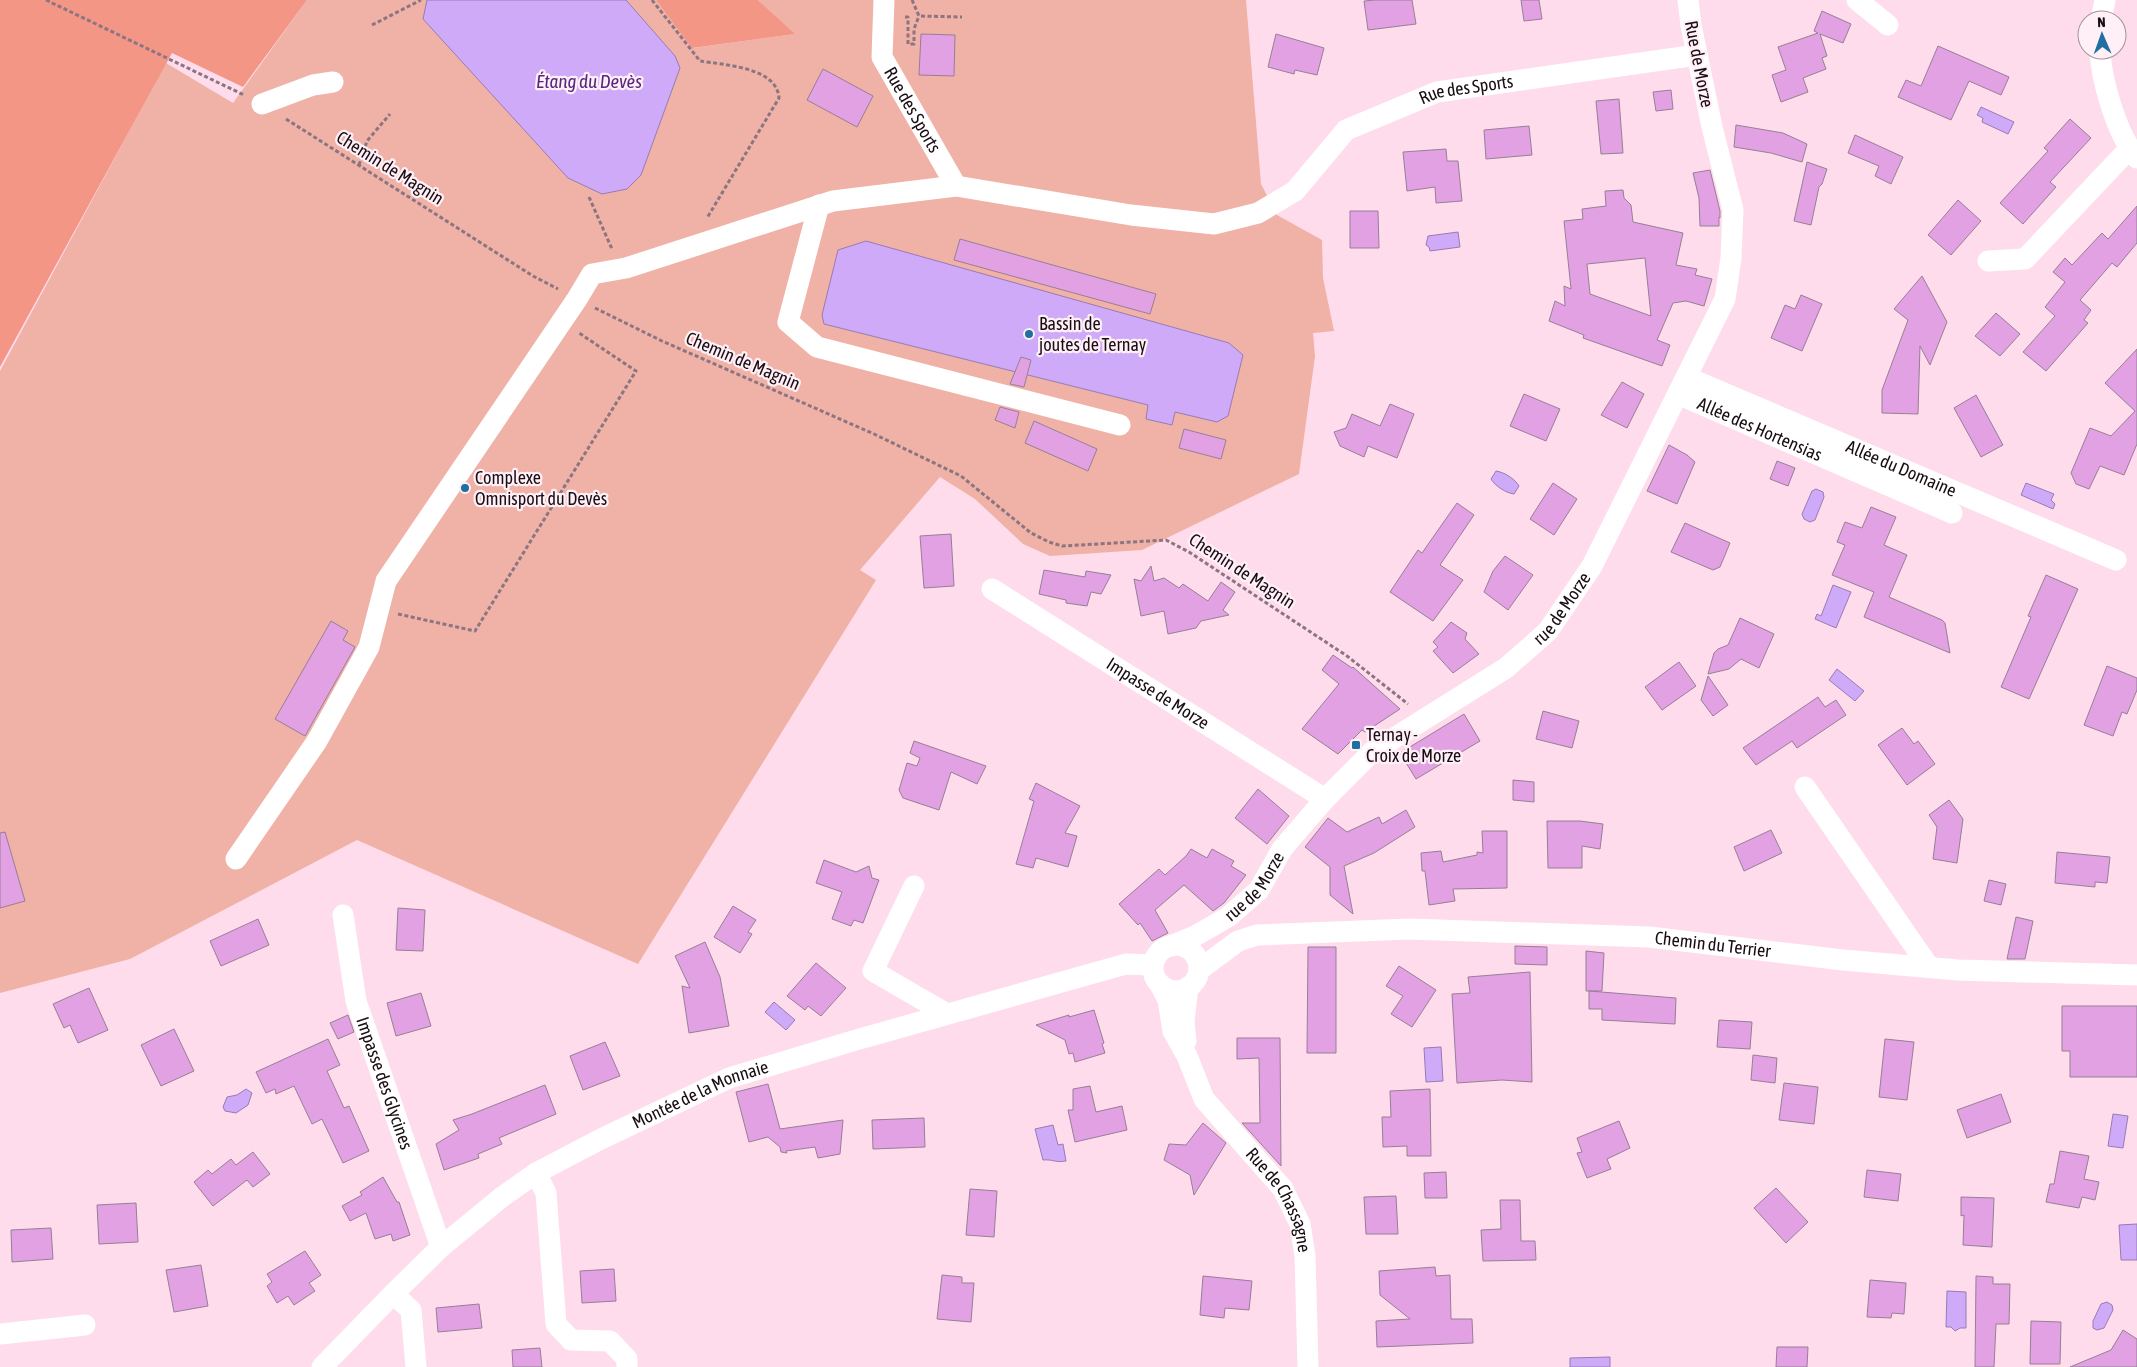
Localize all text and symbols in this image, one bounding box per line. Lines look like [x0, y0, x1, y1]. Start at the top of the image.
north arrow [2077, 10, 2127, 60]
text: N [2097, 14, 2106, 30]
street label: Rue de Morze [1681, 19, 1718, 109]
street label: Rue des Sports [880, 63, 946, 156]
water label: Étang du Devès [536, 70, 642, 92]
street label: Rue des Sports [1416, 70, 1514, 108]
street label: Chemin de Magnin [333, 126, 448, 209]
place label: Bassin de joutes de Ternay [1038, 313, 1146, 355]
street label: Chemin de Magnin [683, 327, 804, 394]
marker: Bassin de joutes de Ternay [1023, 328, 1035, 340]
street label: Allée des Hortensias [1694, 393, 1825, 465]
street label: Allée du Domaine [1843, 435, 1960, 501]
place label: Complexe Omnisport du Devès [475, 467, 607, 509]
marker: Complexe Omnisport du Devès [459, 482, 471, 494]
street label: Chemin de Magnin [1185, 528, 1299, 613]
street label: rue de Morze [1529, 568, 1595, 649]
street label: Impasse de Morze [1103, 653, 1213, 733]
place label: Ternay - Croix de Morze [1366, 724, 1461, 766]
marker: Ternay - Croix de Morze [1350, 739, 1362, 751]
street label: rue de Morze [1220, 848, 1288, 925]
street label: Chemin du Terrier [1654, 927, 1773, 961]
street label: Impasse des Glycines [352, 1014, 417, 1152]
street label: Montée de la Monnaie [629, 1056, 771, 1133]
street label: Rue de Chassagne [1242, 1143, 1315, 1254]

